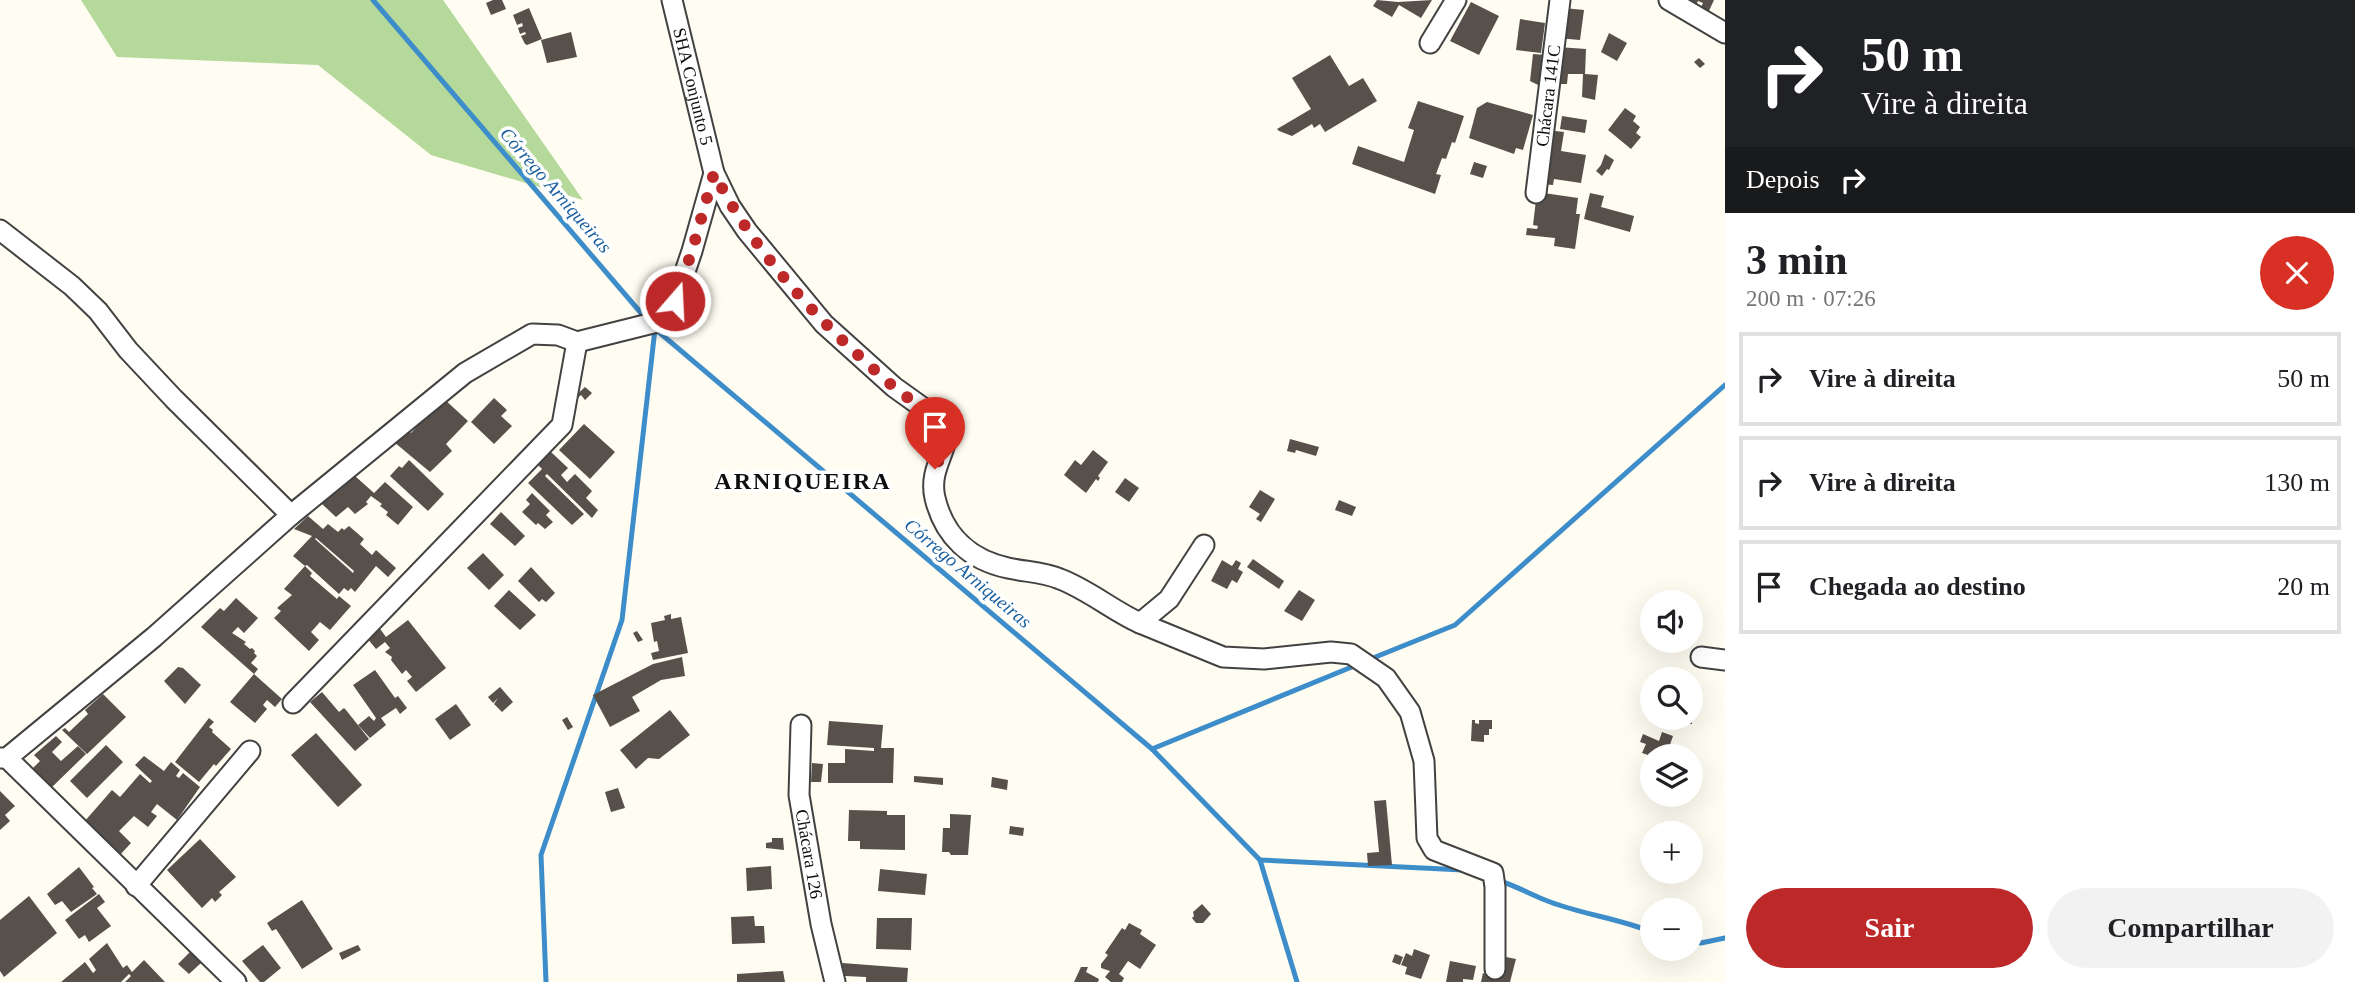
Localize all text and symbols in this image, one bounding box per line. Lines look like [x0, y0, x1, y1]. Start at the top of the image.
street label: SHA Conjunto 5 [669, 26, 717, 147]
text: 50 m [1861, 27, 1963, 82]
icon: right [1746, 28, 1837, 119]
street label: Chácara 141C [1532, 44, 1564, 148]
text: Vire à direita [1861, 85, 2028, 121]
water label: Córrego Arniqueiras [496, 123, 616, 257]
icon: right [1834, 161, 1872, 199]
text: Depois [1746, 165, 1820, 194]
button: close [2260, 236, 2334, 310]
text: 3 min [1746, 237, 1848, 283]
position arrow [638, 264, 712, 338]
text: 200 m · 07:26 [1746, 286, 1876, 311]
icon: right [1750, 360, 1788, 398]
text: Vire à direita [1809, 364, 1956, 393]
text: 50 m [2277, 364, 2330, 393]
pin [905, 397, 965, 469]
icon: arrive [916, 408, 954, 446]
icon: right [1750, 464, 1788, 502]
district label: ARNIQUEIRA [714, 468, 892, 494]
text: Vire à direita [1809, 468, 1956, 497]
text: 130 m [2264, 468, 2330, 497]
water label: Córrego Arniqueiras [900, 514, 1036, 632]
icon: arrive [1750, 568, 1788, 606]
text: Chegada ao destino [1809, 572, 2026, 601]
text: 20 m [2277, 572, 2330, 601]
map controls [1640, 590, 1703, 961]
button: sound [1640, 590, 1703, 653]
button: search [1640, 667, 1703, 730]
button: layers [1640, 744, 1703, 807]
street label: Chácara 126 [792, 808, 827, 900]
button: + [1640, 821, 1703, 884]
button: Sair [1746, 888, 2033, 968]
button: Compartilhar [2047, 888, 2334, 968]
button: − [1640, 898, 1703, 961]

